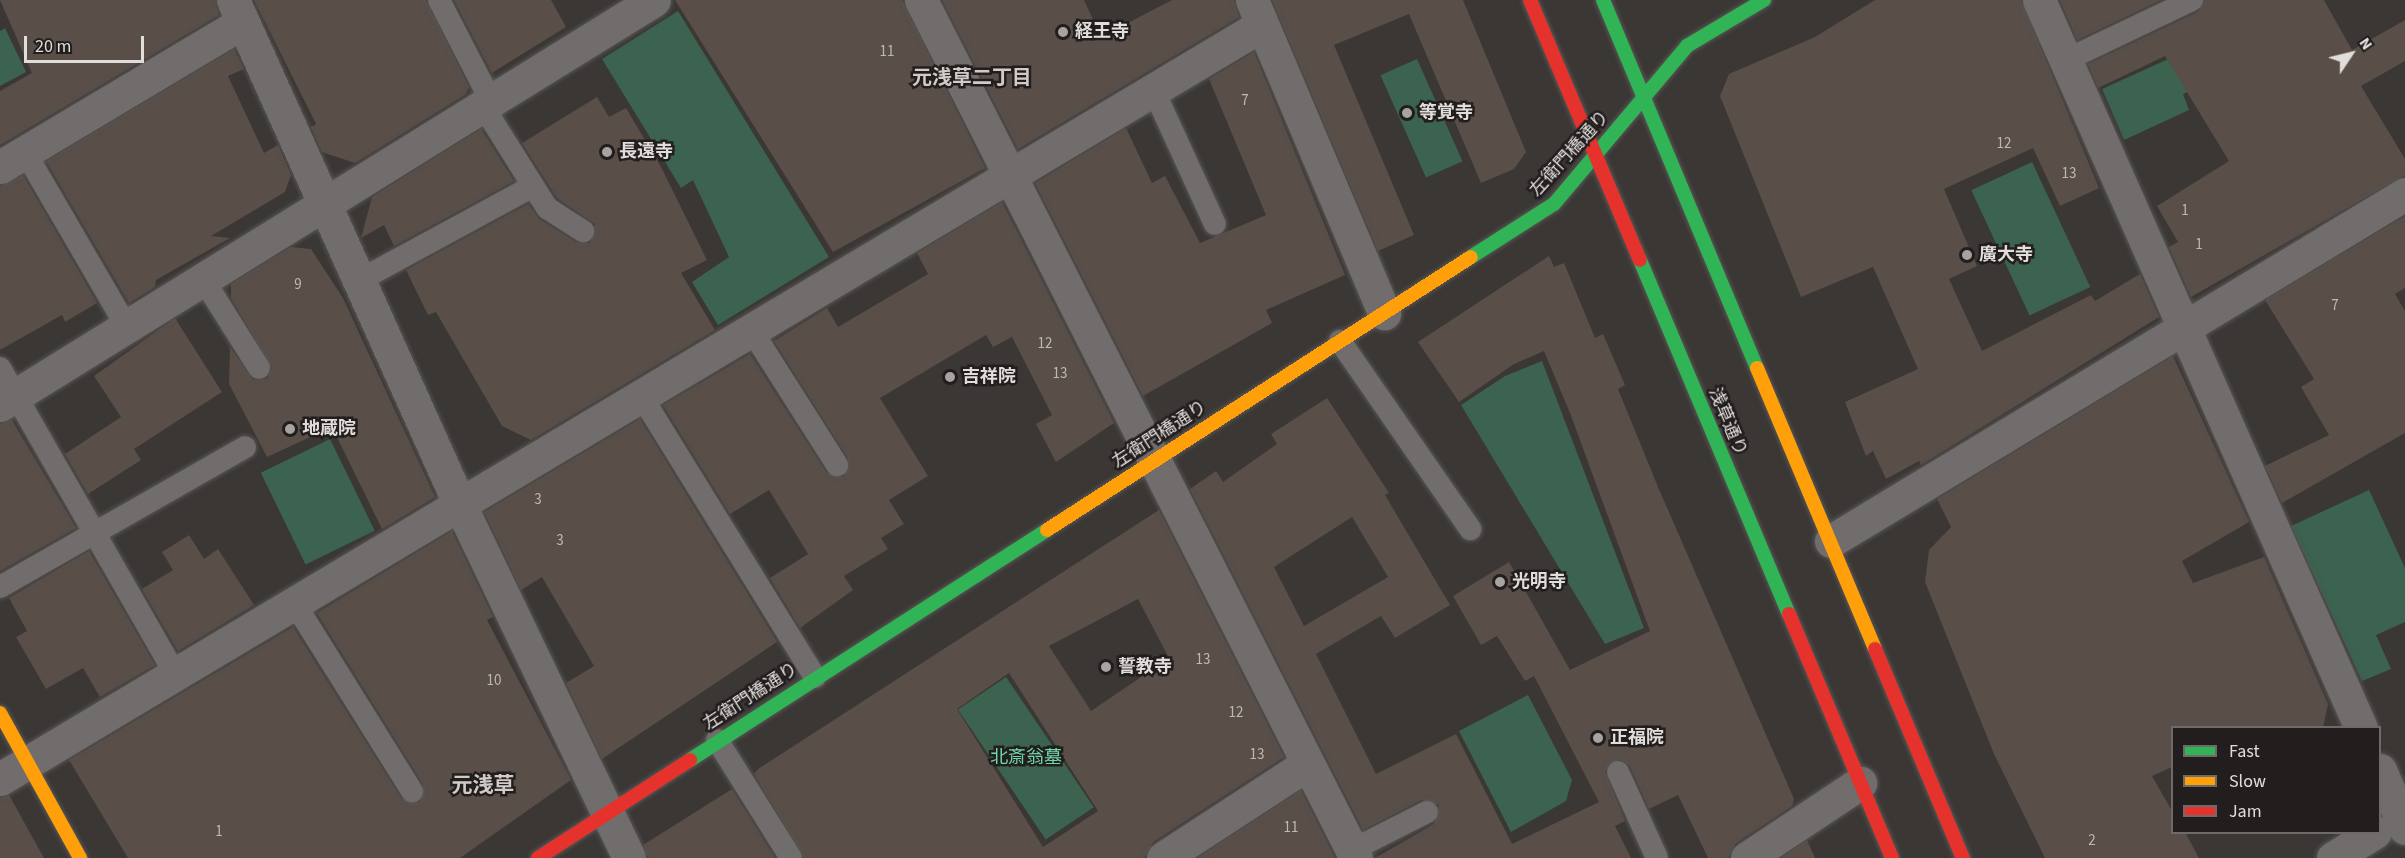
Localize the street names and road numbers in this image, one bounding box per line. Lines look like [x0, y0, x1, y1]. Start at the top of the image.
street label: 左衛門橋通り [1526, 107, 1614, 201]
street label: 浅草通り [1703, 385, 1751, 459]
street label: 左衛門橋通り [1109, 397, 1211, 473]
street label: 左衛門橋通り [700, 659, 802, 735]

